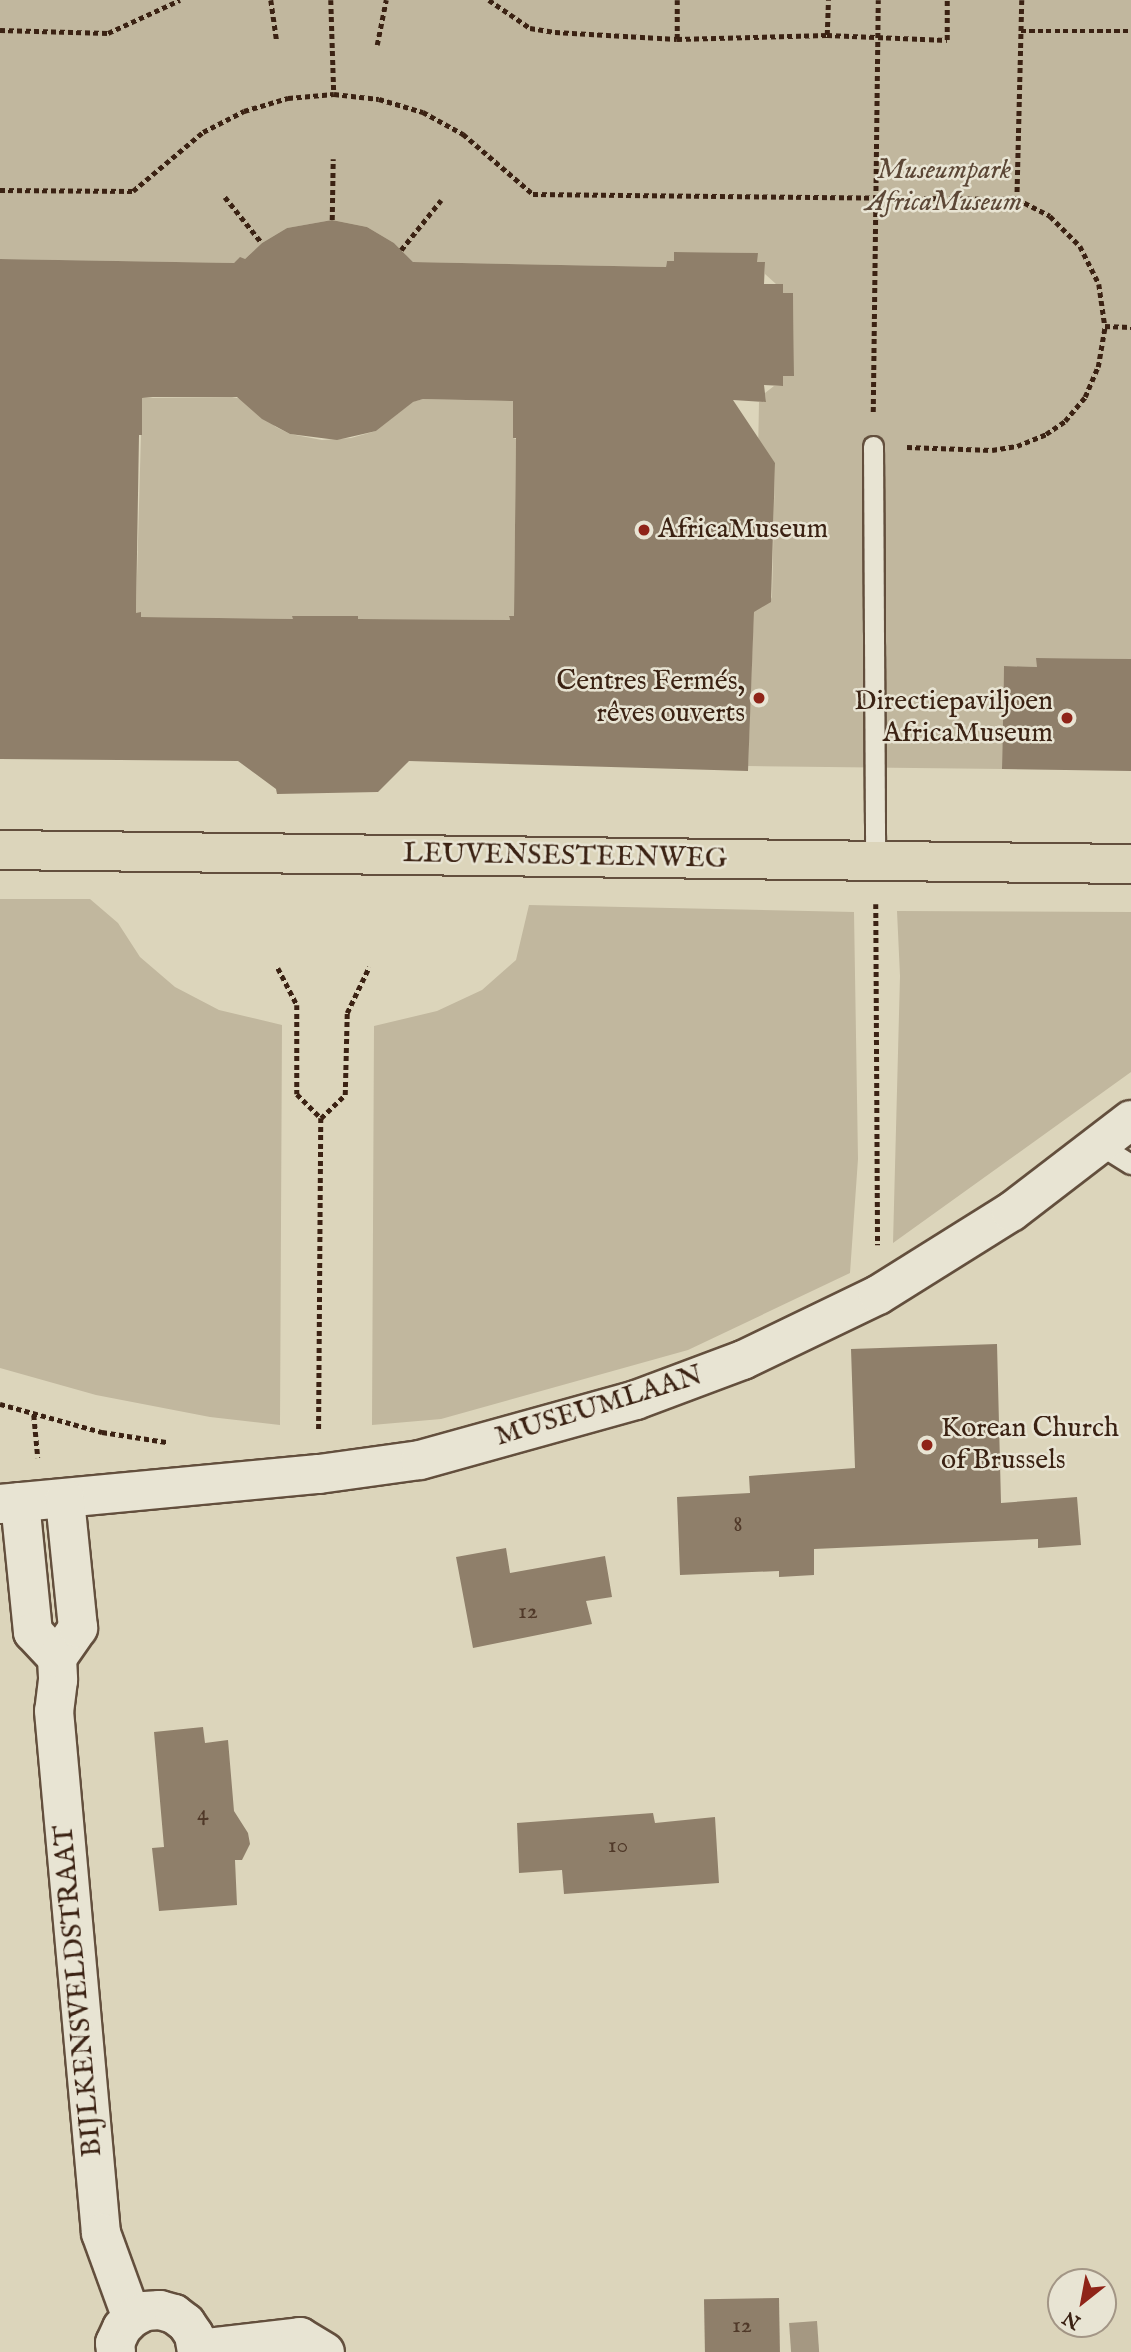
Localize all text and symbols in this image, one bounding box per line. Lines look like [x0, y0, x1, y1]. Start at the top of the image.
park label: Museumpark AfricaMuseum [866, 154, 1022, 220]
place label: AfricaMuseum [658, 513, 828, 547]
marker: AfricaMuseum [636, 522, 652, 538]
place label: Centres Fermés, rêves ouverts [556, 665, 745, 731]
place label: Directiepaviljoen AfricaMuseum [854, 685, 1053, 751]
marker: Centres Fermés, rêves ouverts [751, 690, 767, 706]
marker: Directiepaviljoen AfricaMuseum [1059, 710, 1075, 726]
street label: LEUVENSESTEENWEG [403, 837, 727, 877]
street label: MUSEUMLAAN [491, 1359, 707, 1455]
place label: Korean Church of Brussels [941, 1412, 1119, 1478]
marker: Korean Church of Brussels [919, 1437, 935, 1453]
house number: 8 [733, 1511, 743, 1539]
house number: 12 [518, 1598, 538, 1626]
house number: 4 [197, 1800, 209, 1828]
street label: BIJLKENSVELDSTRAAT [48, 1824, 110, 2158]
house number: 10 [608, 1832, 628, 1860]
north arrow [1047, 2268, 1117, 2338]
text: N [1059, 2305, 1085, 2334]
house number: 12 [732, 2312, 752, 2340]

